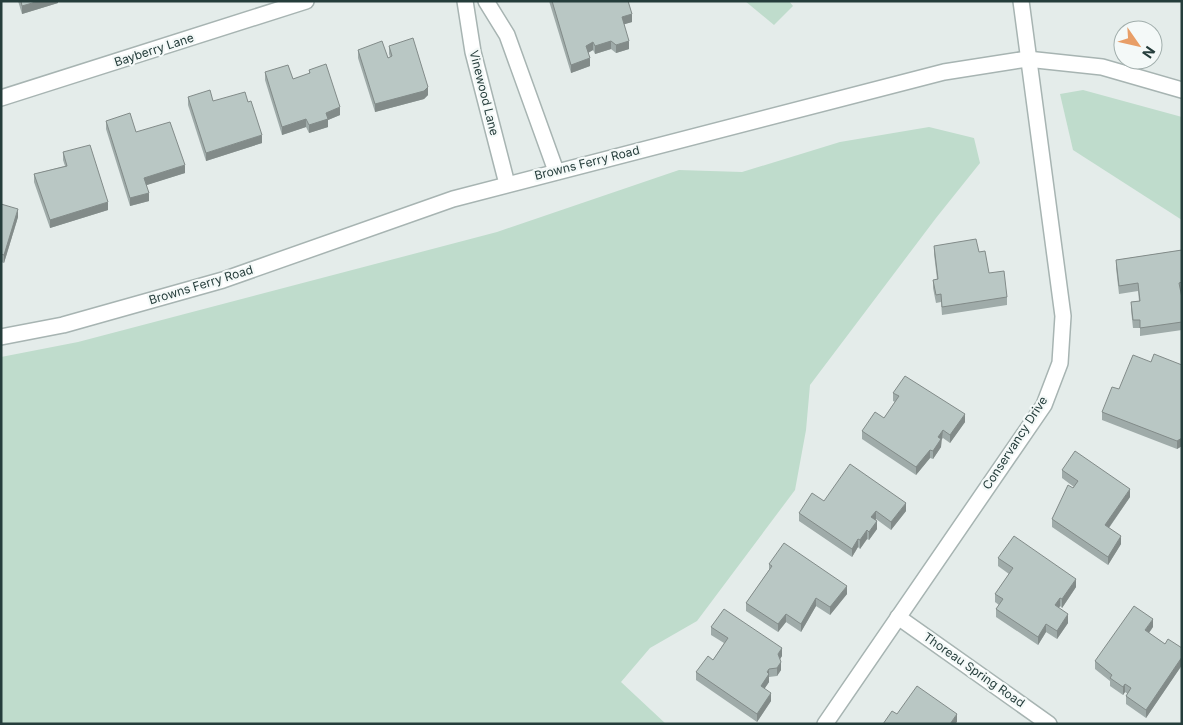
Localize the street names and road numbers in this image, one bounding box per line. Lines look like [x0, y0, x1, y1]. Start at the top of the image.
street label: Bayberry Lane [112, 30, 195, 69]
street label: Vinewood Lane [467, 49, 502, 137]
street label: Browns Ferry Road [533, 142, 641, 183]
street label: Browns Ferry Road [147, 262, 255, 307]
street label: Conservancy Drive [979, 393, 1050, 492]
street label: Thoreau Spring Road [921, 629, 1028, 710]

